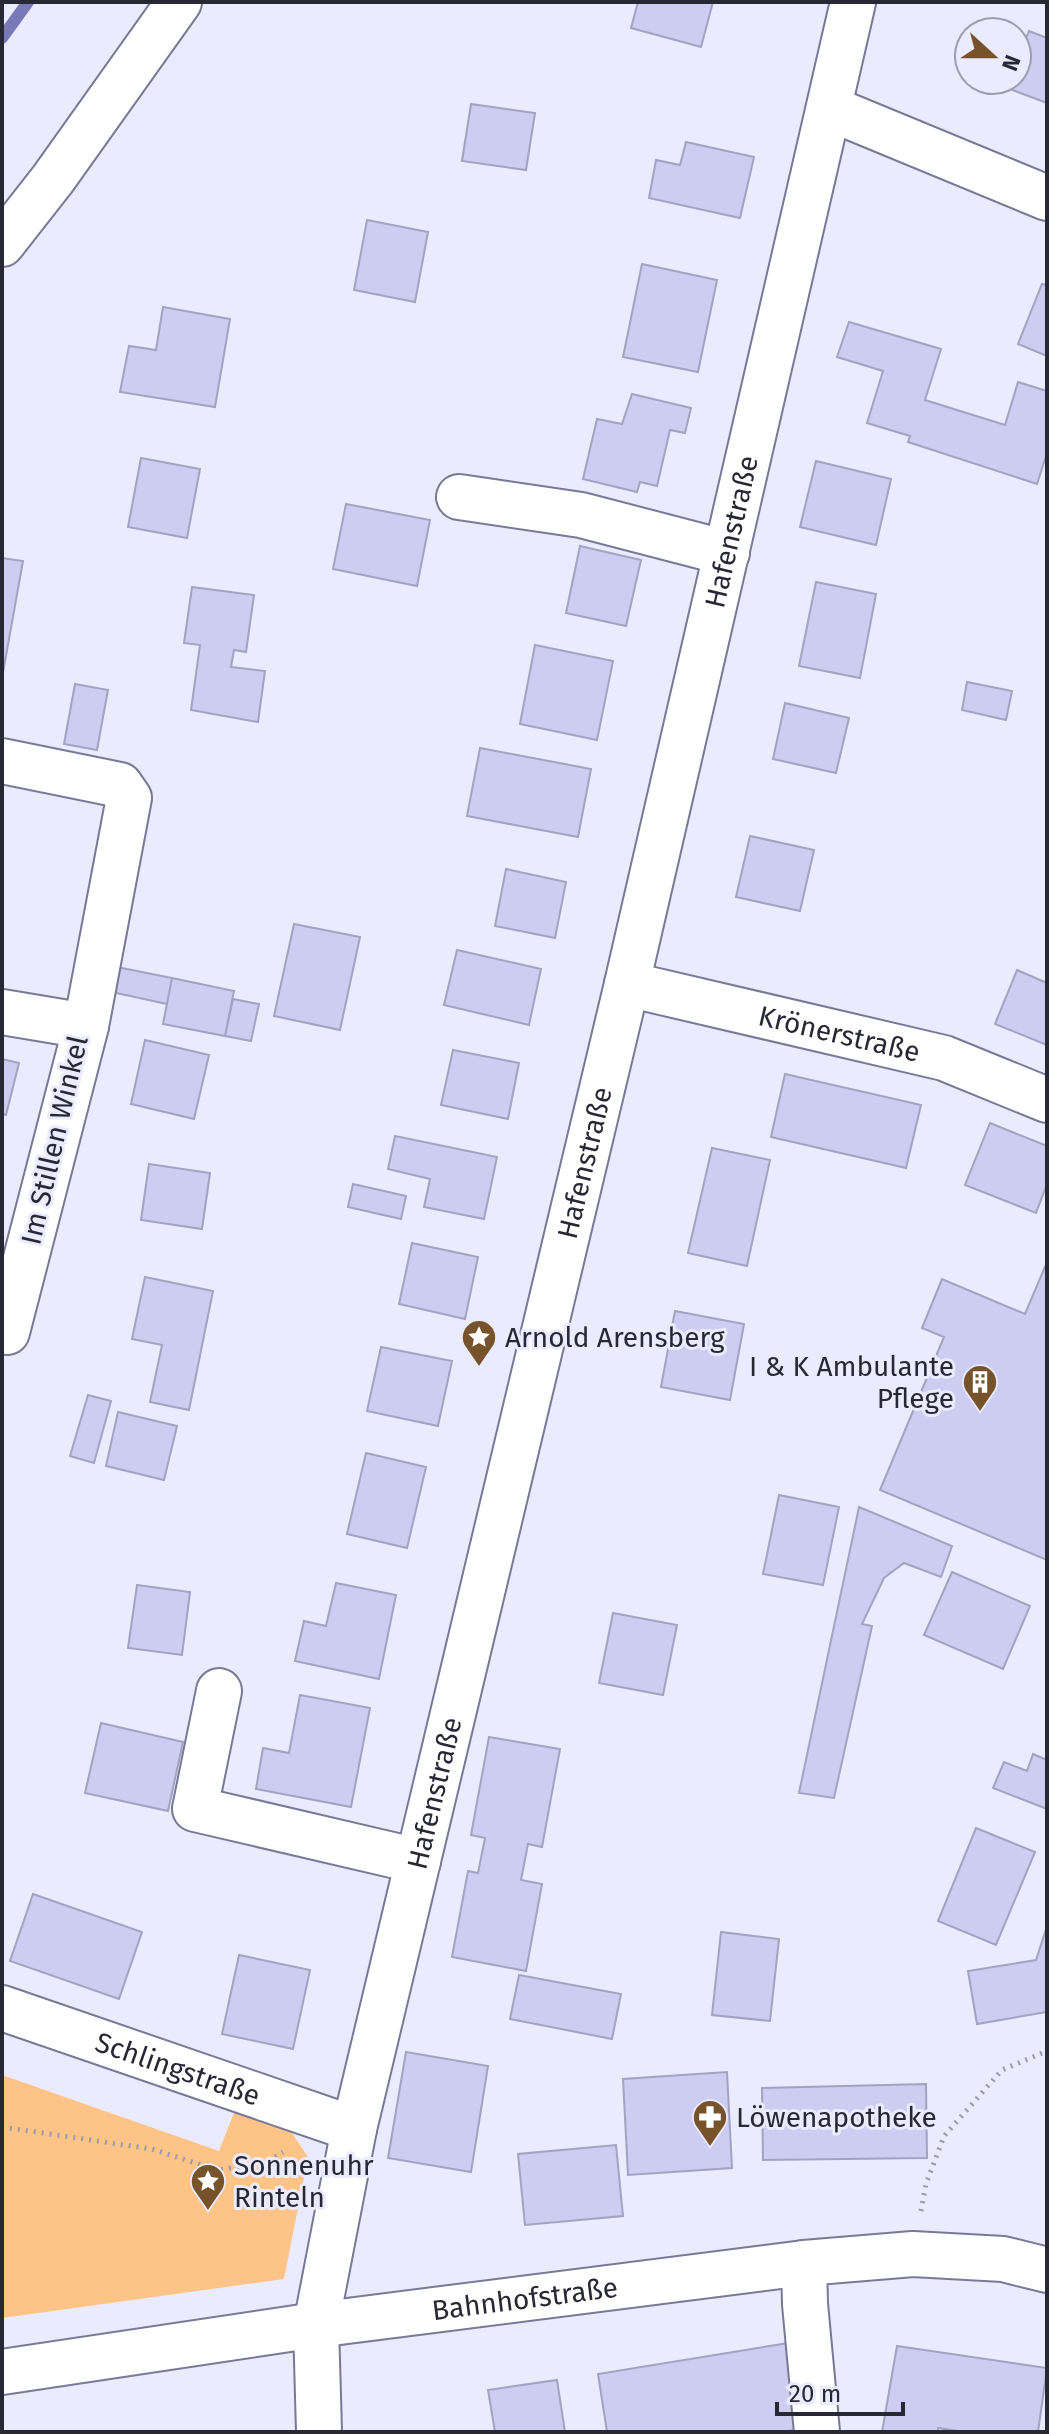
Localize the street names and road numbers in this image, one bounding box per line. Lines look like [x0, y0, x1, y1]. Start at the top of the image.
street label: Hafenstraße [698, 452, 765, 611]
street label: Krönerstraße [755, 999, 923, 1069]
street label: Im Stillen Winkel [14, 1032, 95, 1248]
street label: Hafenstraße [551, 1084, 619, 1242]
street label: Hafenstraße [401, 1714, 469, 1873]
street label: Schlingstraße [91, 2025, 264, 2113]
street label: Bahnhofstraße [430, 2271, 620, 2327]

